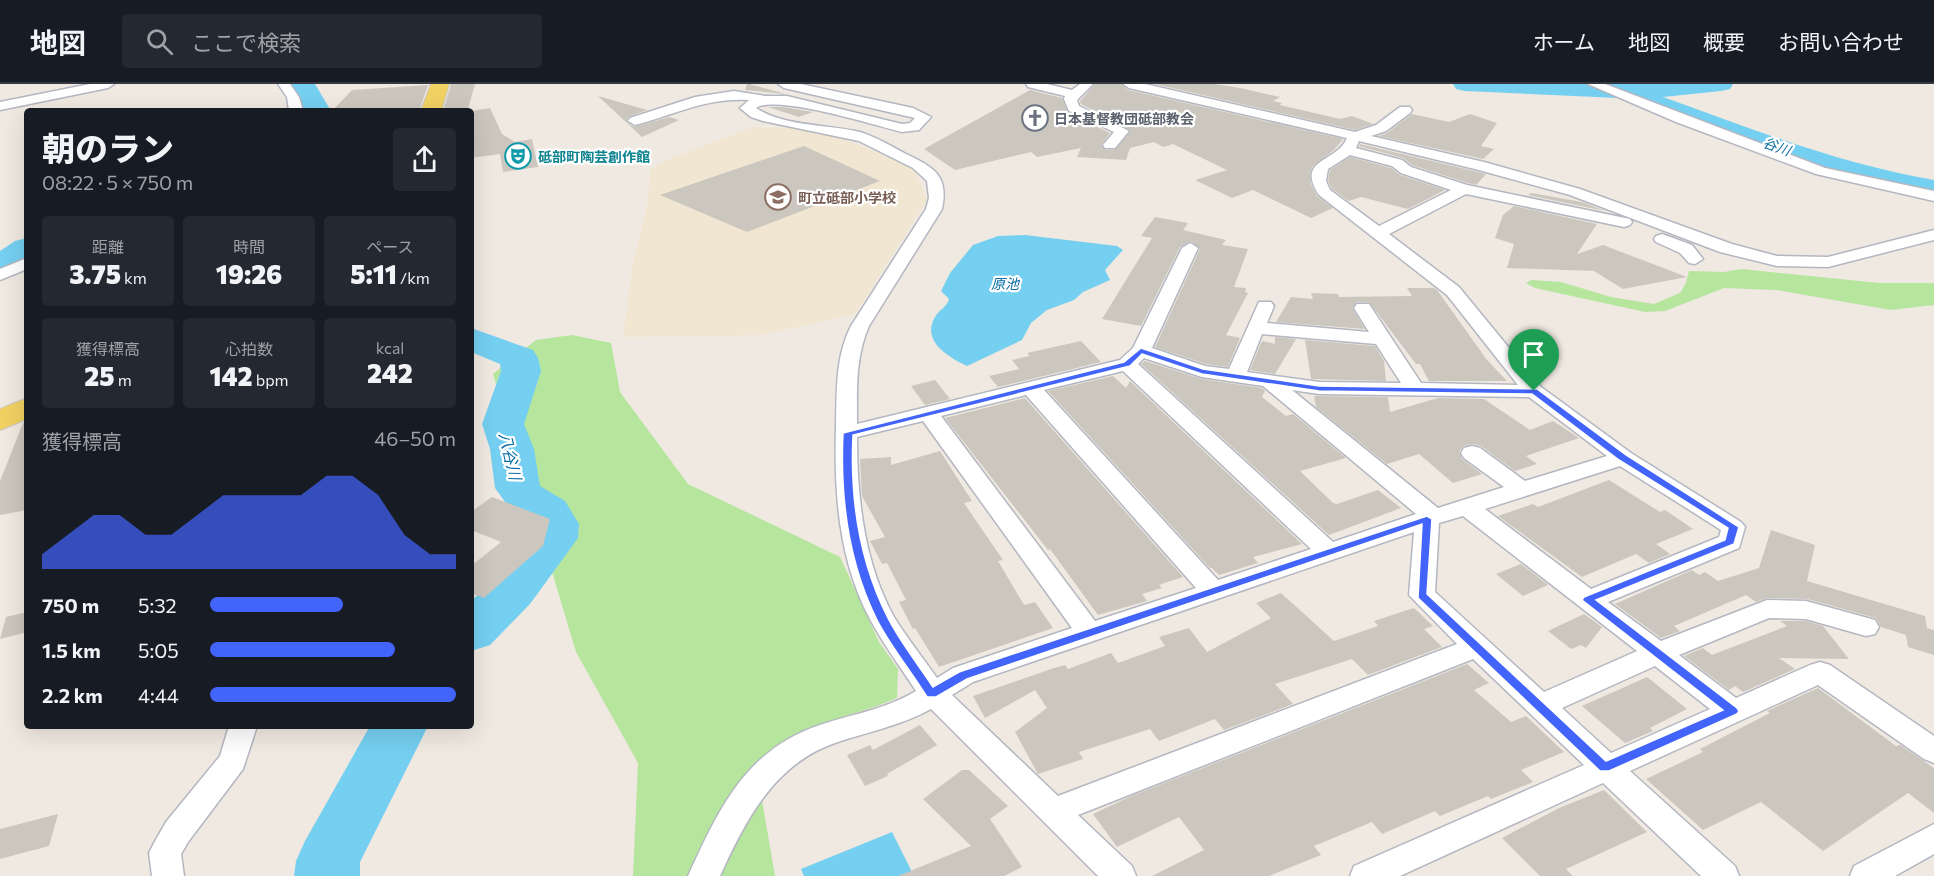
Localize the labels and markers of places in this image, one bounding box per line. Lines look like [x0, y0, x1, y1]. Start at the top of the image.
church icon: 日本基督教団砥部教会 [1020, 103, 1050, 133]
place label: 日本基督教団砥部教会 [1054, 110, 1194, 127]
theatre icon: 砥部町陶芸創作館 [503, 141, 533, 171]
place label: 砥部町陶芸創作館 [538, 148, 650, 165]
school or university icon: 町立砥部小学校 [763, 182, 793, 212]
place label: 町立砥部小学校 [798, 189, 896, 206]
pin [1508, 329, 1559, 391]

